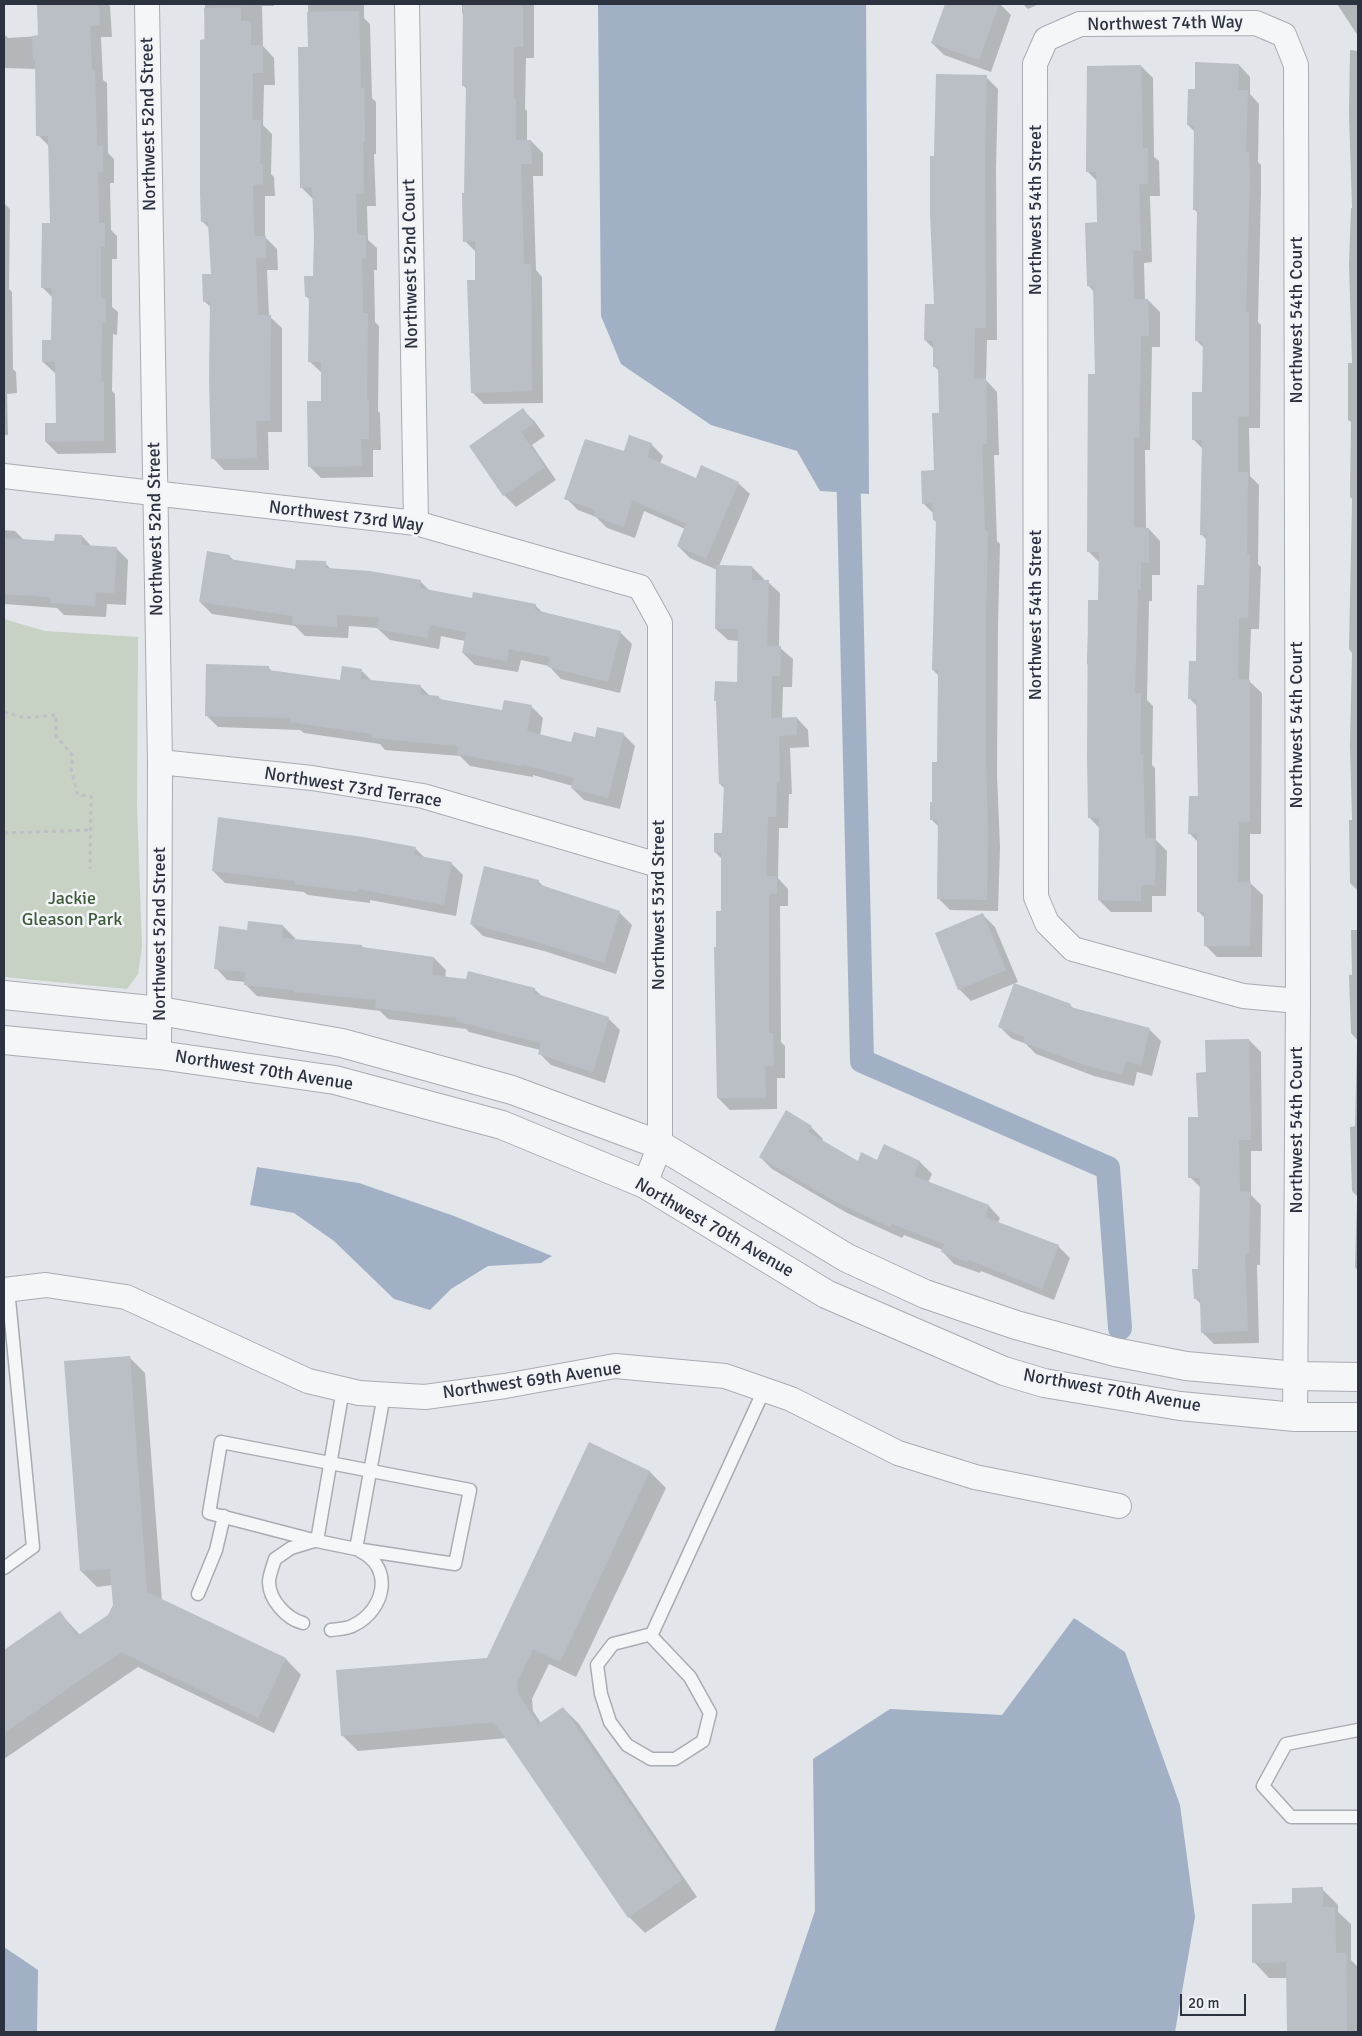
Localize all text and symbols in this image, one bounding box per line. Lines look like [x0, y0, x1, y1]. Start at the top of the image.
street label: Northwest 74th Way [1087, 12, 1243, 36]
street label: Northwest 52nd Street [137, 37, 161, 211]
street label: Northwest 54th Street [1025, 125, 1047, 295]
street label: Northwest 52nd Court [399, 179, 423, 349]
street label: Northwest 54th Court [1286, 236, 1308, 404]
street label: Northwest 52nd Street [144, 442, 168, 616]
street label: Northwest 73rd Way [267, 497, 425, 537]
street label: Northwest 54th Street [1025, 530, 1047, 700]
street label: Northwest 54th Court [1286, 641, 1308, 809]
street label: Northwest 73rd Terrace [263, 763, 443, 813]
street label: Northwest 53rd Street [648, 820, 670, 990]
street label: Northwest 52nd Street [149, 847, 171, 1021]
park label: Jackie Gleason Park [22, 888, 122, 931]
street label: Northwest 70th Avenue [173, 1046, 355, 1096]
street label: Northwest 54th Court [1286, 1046, 1308, 1214]
street label: Northwest 70th Avenue [631, 1174, 797, 1282]
street label: Northwest 69th Avenue [441, 1358, 623, 1404]
street label: Northwest 70th Avenue [1021, 1365, 1203, 1417]
scale bar [1182, 1984, 1248, 2016]
text: 20 m [1188, 1994, 1219, 2012]

